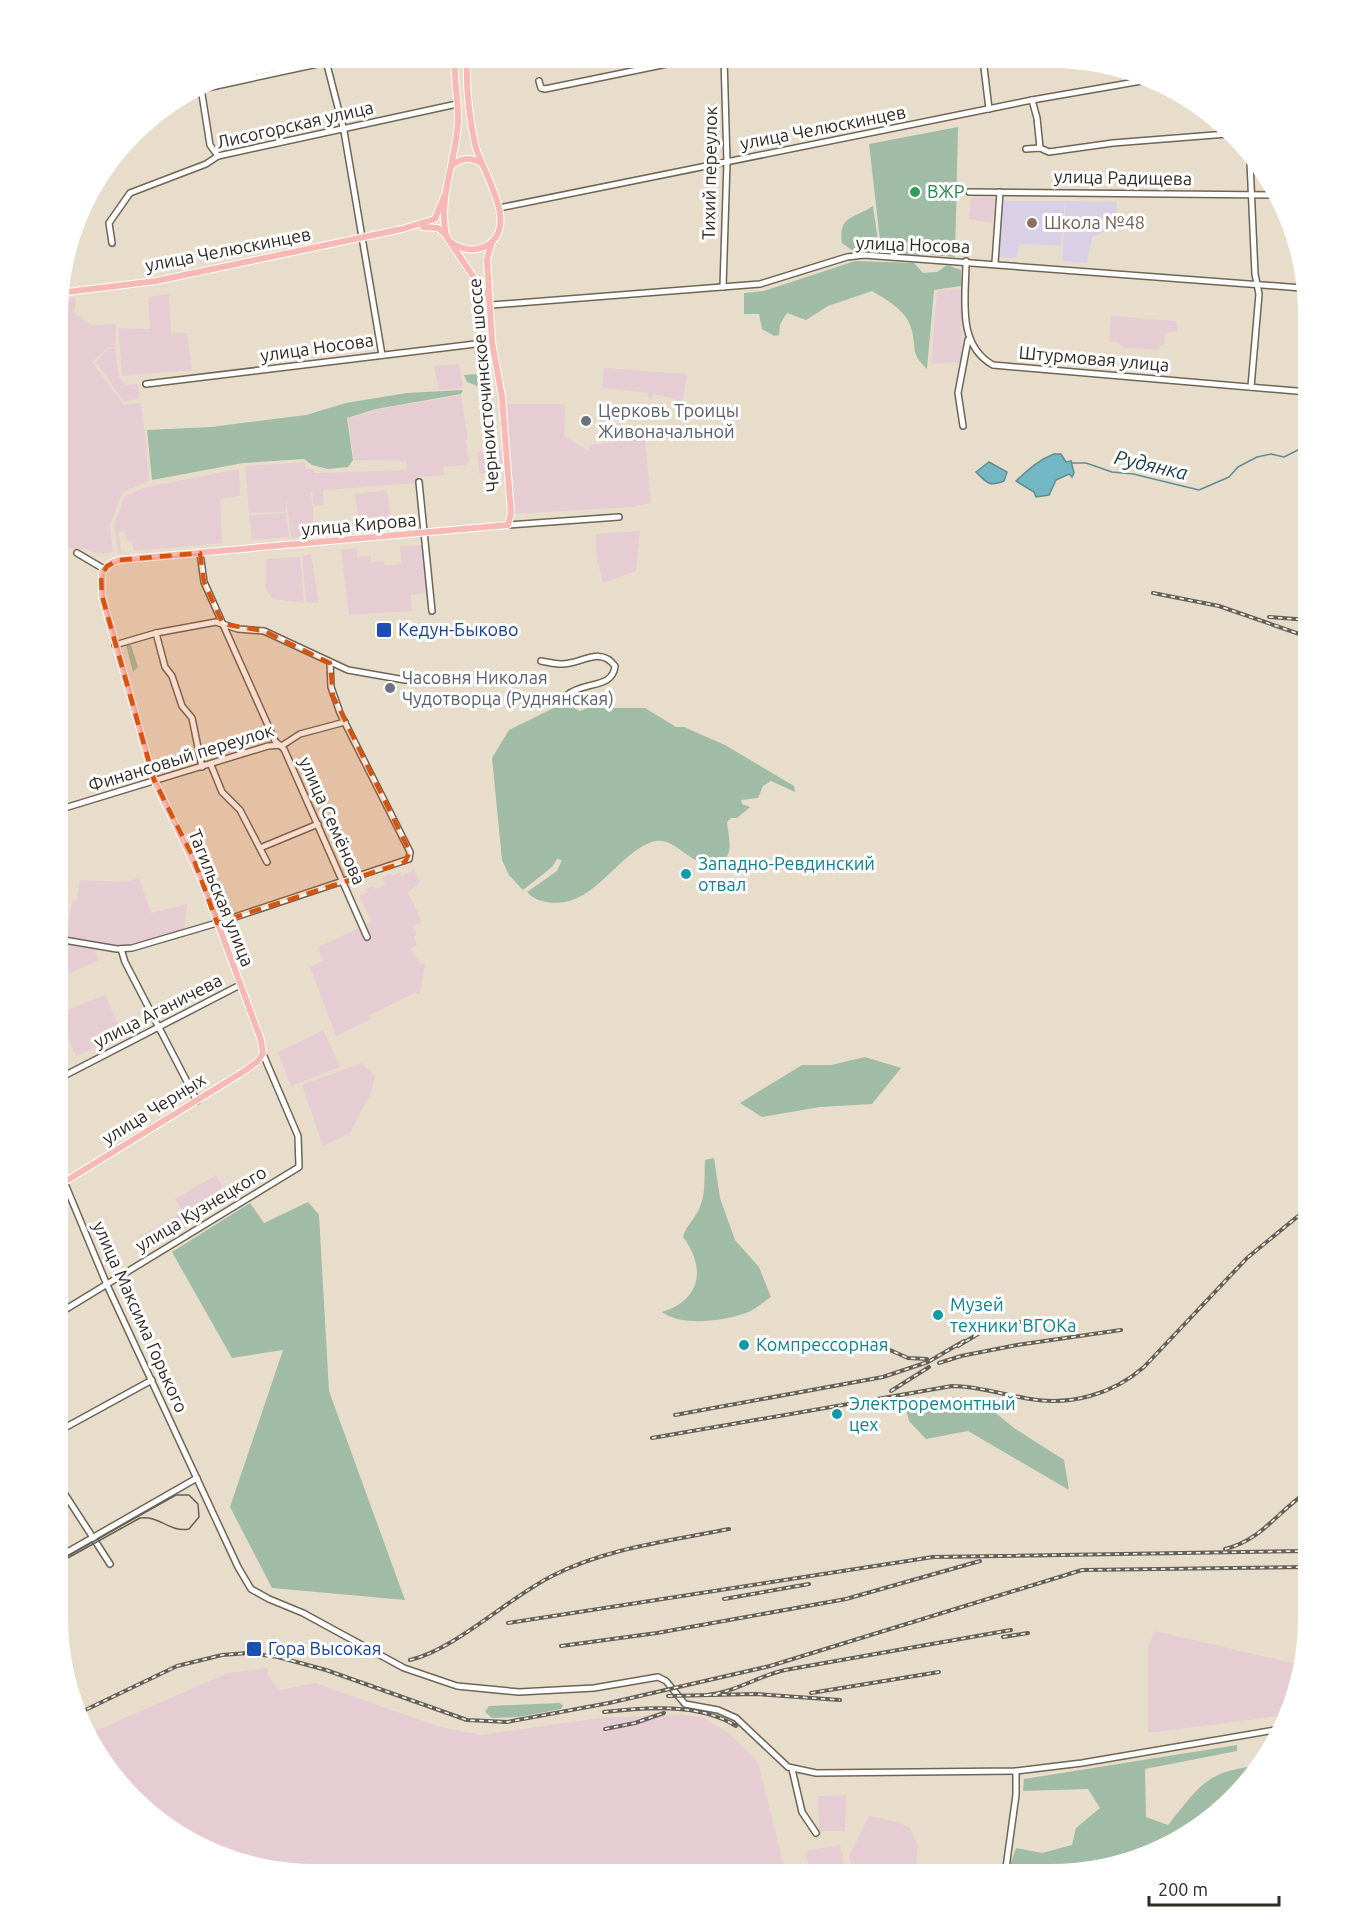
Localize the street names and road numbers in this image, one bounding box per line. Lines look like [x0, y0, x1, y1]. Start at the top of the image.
street label: Лисогорская улица [214, 96, 375, 152]
street label: улица Челюскинцев [738, 101, 907, 153]
street label: Тихий переулок [698, 106, 720, 240]
street label: улица Радищева [1054, 166, 1192, 188]
street label: улица Челюскинцев [143, 223, 312, 275]
street label: улица Носова [855, 232, 971, 256]
street label: Черноисточинское шоссе [464, 277, 502, 493]
street label: улица Носова [259, 329, 375, 365]
street label: Штурмовая улица [1018, 341, 1170, 375]
street label: улица Кирова [301, 509, 417, 539]
street label: Финансовый переулок [86, 719, 276, 795]
street label: улица Семёнова [296, 754, 370, 888]
street label: Тагильская улица [185, 826, 259, 969]
street label: улица Аганичева [90, 969, 225, 1051]
street label: улица Черных [98, 1068, 209, 1148]
street label: улица Кузнецкого [131, 1161, 270, 1255]
street label: улица Максима Горького [90, 1218, 192, 1415]

